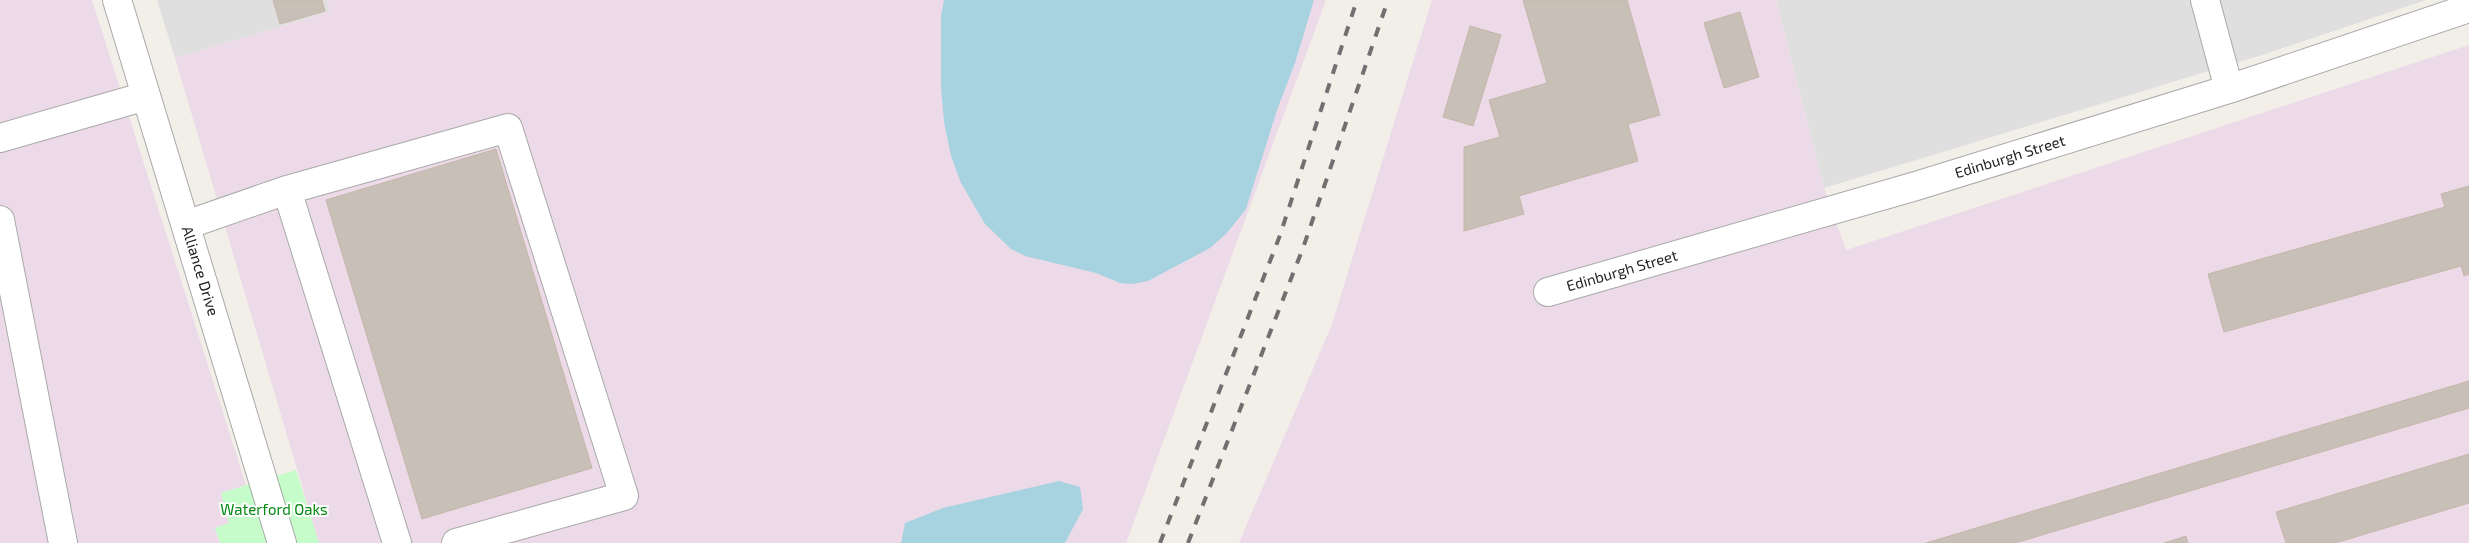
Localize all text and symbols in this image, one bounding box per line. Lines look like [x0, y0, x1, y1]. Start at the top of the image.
street label: Edinburgh Street [1952, 131, 2067, 181]
street label: Alliance Drive [179, 224, 223, 318]
street label: Edinburgh Street [1564, 246, 1680, 294]
park label: Waterford Oaks [220, 500, 328, 518]

